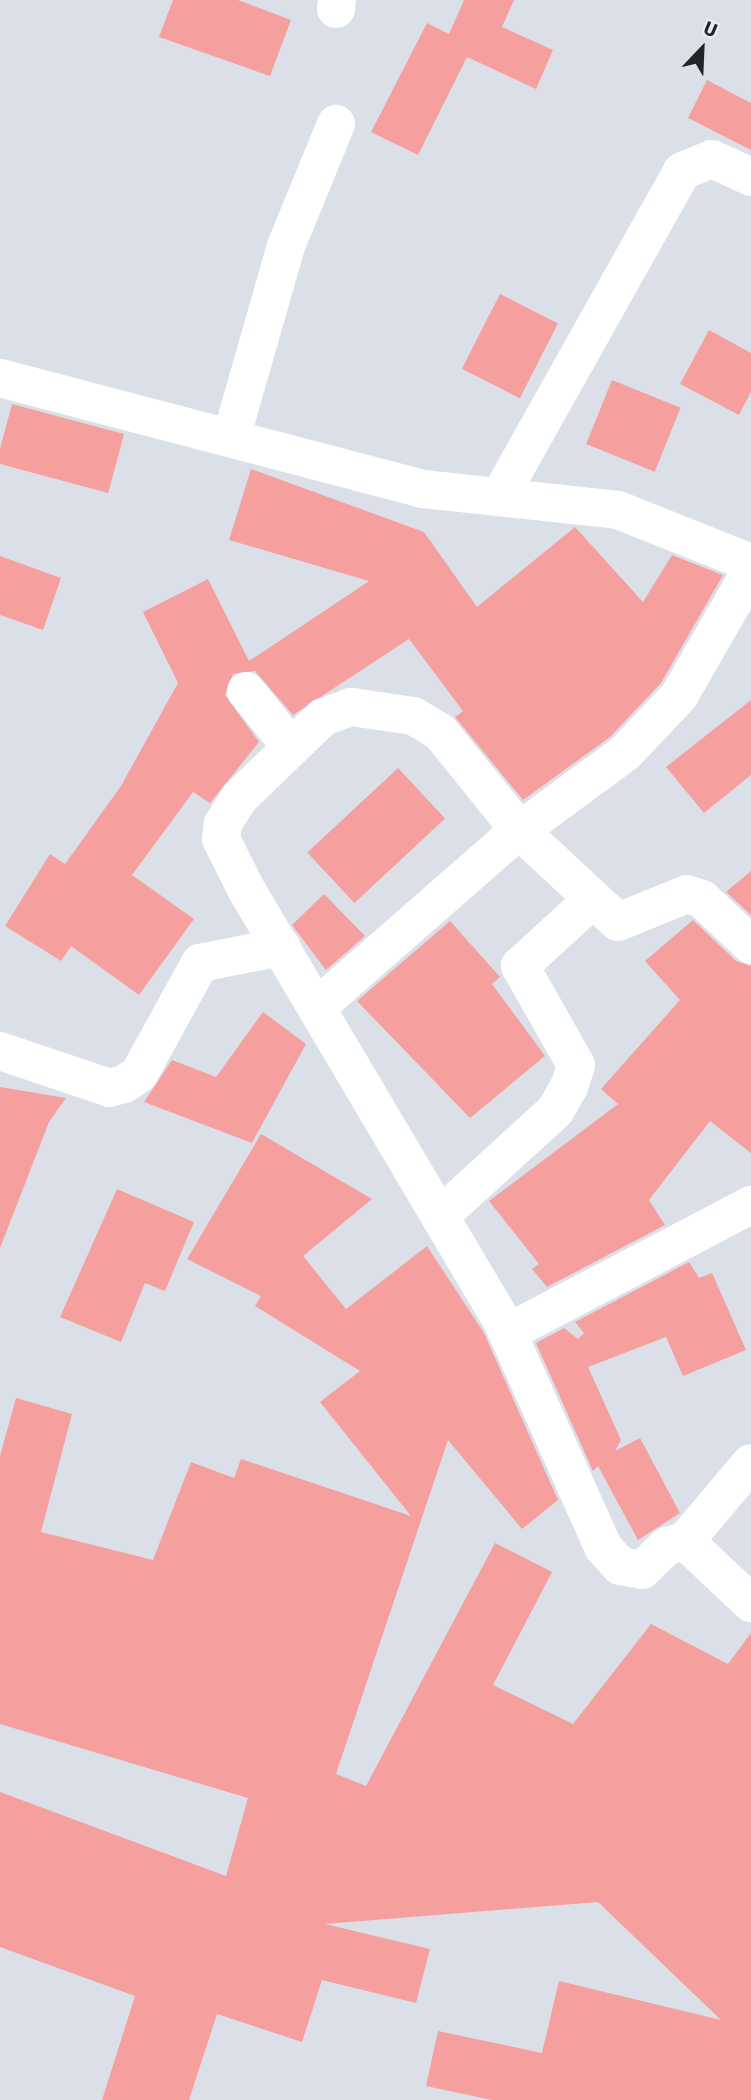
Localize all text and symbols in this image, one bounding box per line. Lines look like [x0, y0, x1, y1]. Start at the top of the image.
north arrow [667, 14, 737, 84]
text: U [700, 16, 721, 42]

